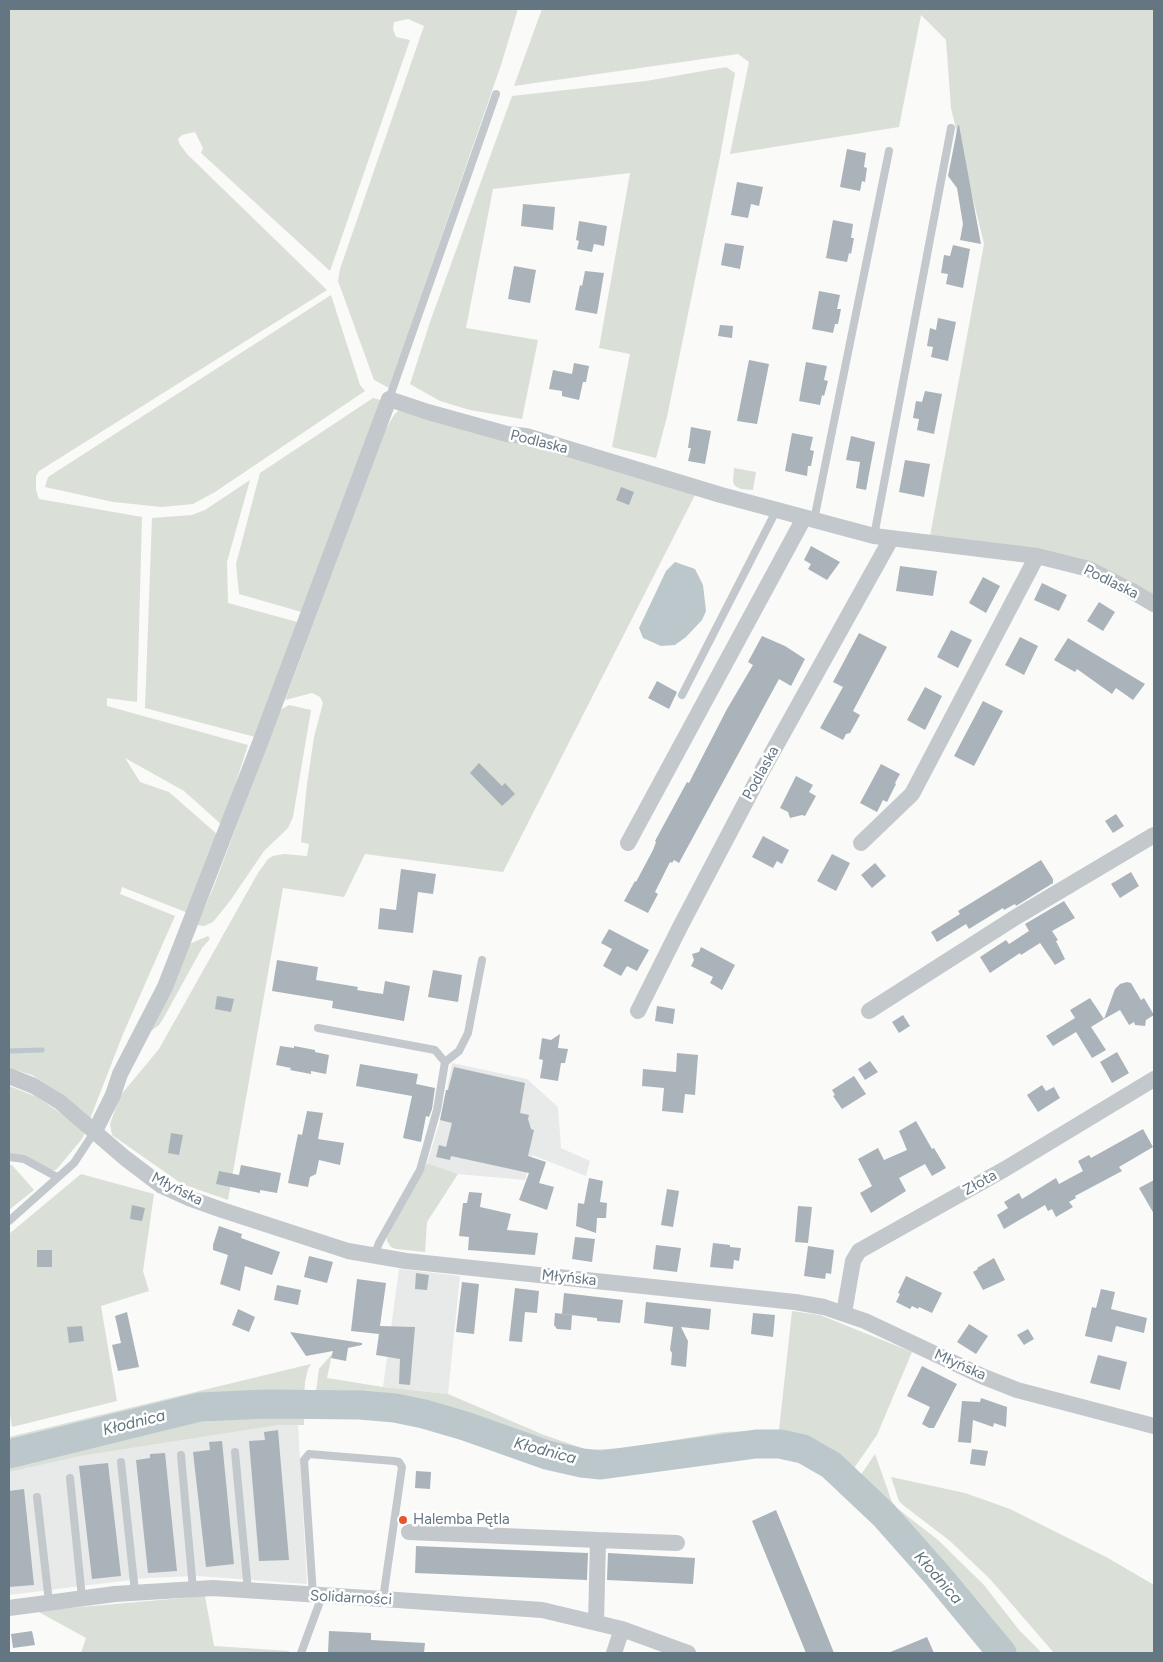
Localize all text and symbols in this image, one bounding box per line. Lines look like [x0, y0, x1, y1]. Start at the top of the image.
street label: Podlaska [508, 426, 570, 458]
street label: Podlaska [1081, 561, 1141, 603]
street label: Podlaska [739, 743, 783, 803]
street label: Złota [960, 1166, 1000, 1200]
street label: Młyńska [148, 1169, 206, 1209]
street label: Młyńska [541, 1266, 597, 1290]
street label: Młyńska [931, 1346, 989, 1384]
water label: Kłodnica [101, 1406, 167, 1440]
water label: Kłodnica [512, 1433, 578, 1469]
place label: Halemba Pętla [413, 1511, 510, 1529]
marker: Halemba Pętla [397, 1514, 409, 1526]
water label: Kłodnica [910, 1548, 966, 1608]
street label: Solidarności [310, 1587, 392, 1609]

